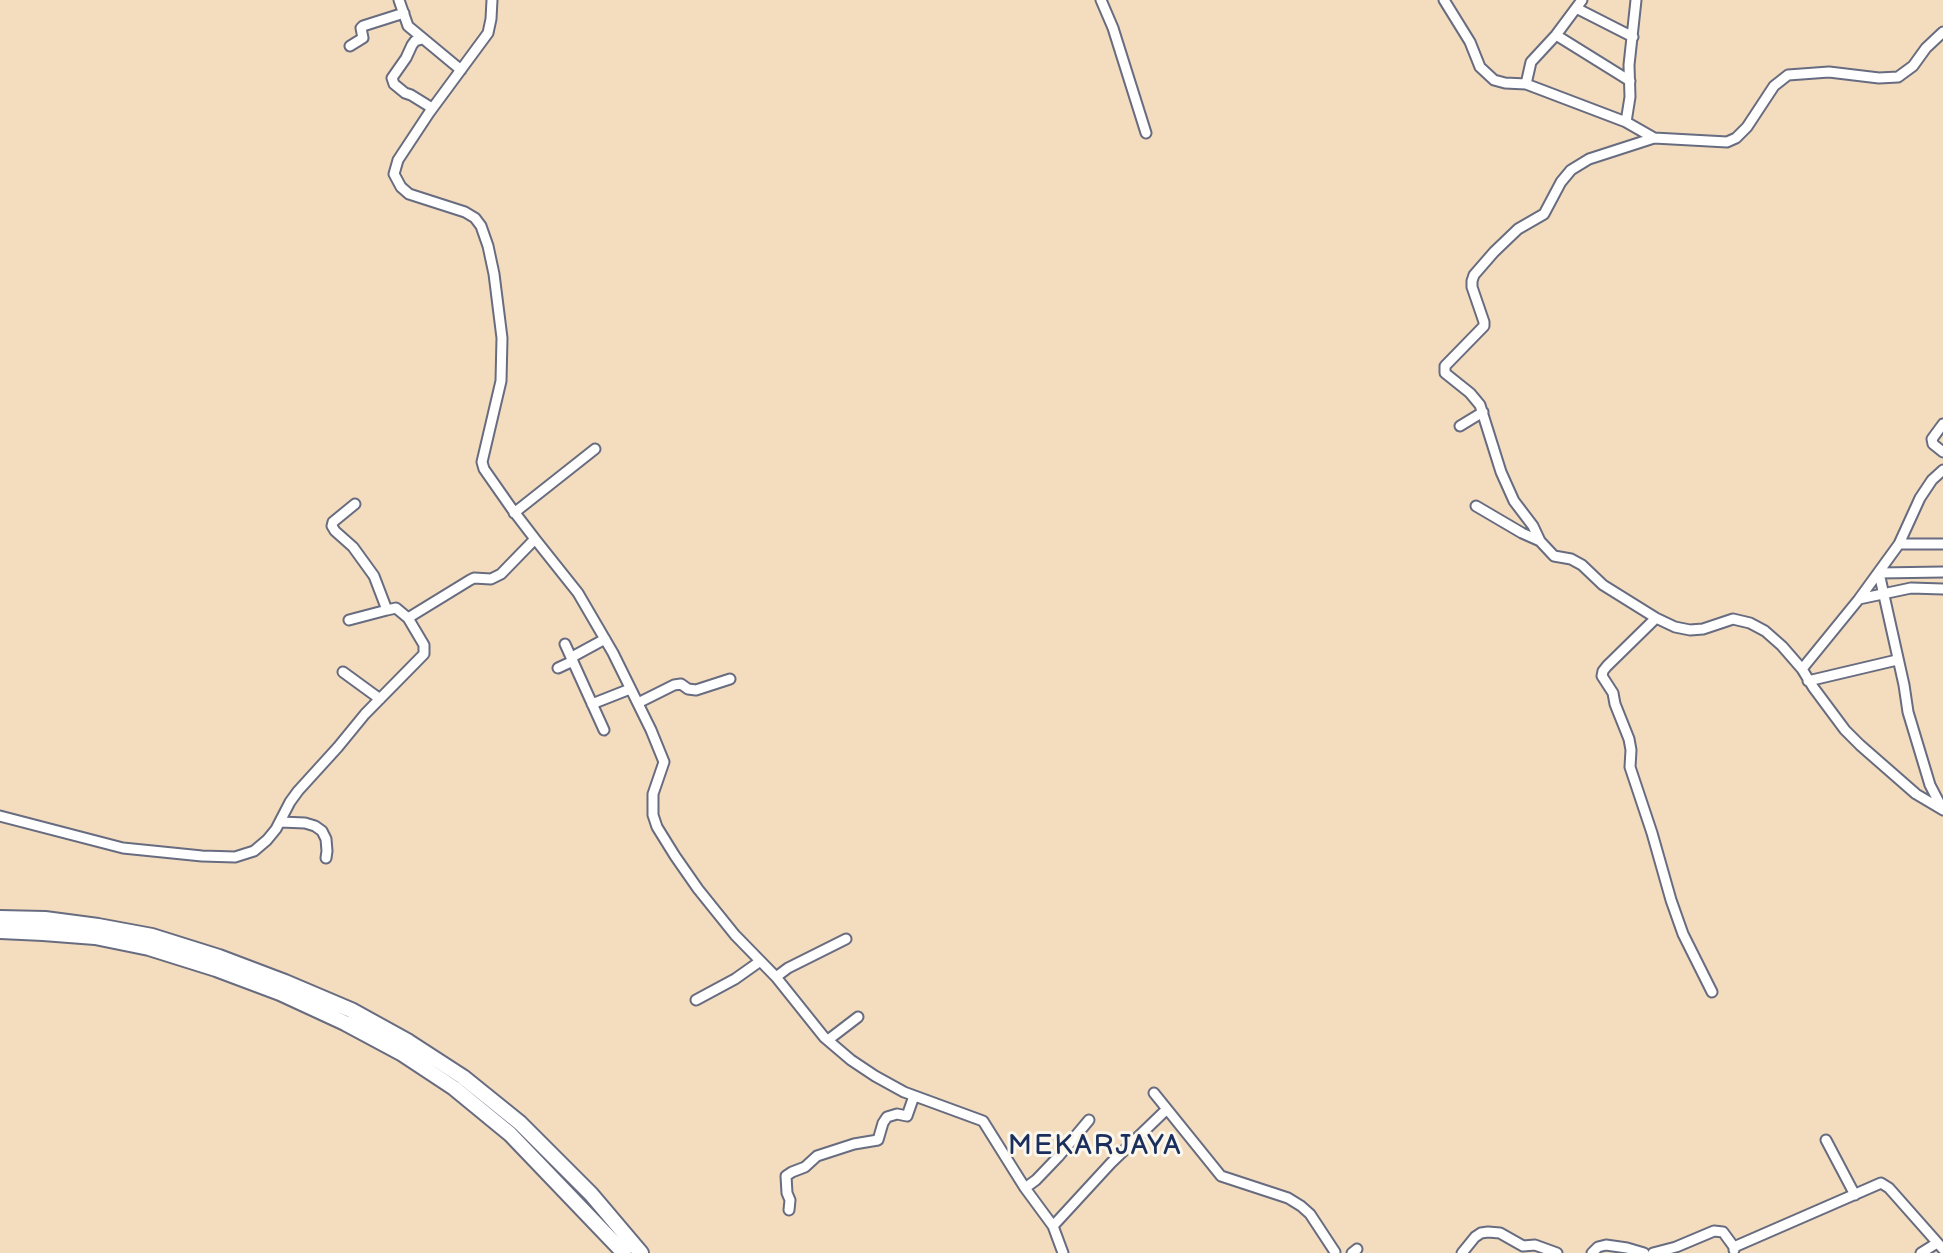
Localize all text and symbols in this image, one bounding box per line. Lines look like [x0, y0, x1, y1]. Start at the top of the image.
district label: MEKARJAYA [1008, 1130, 1182, 1164]

